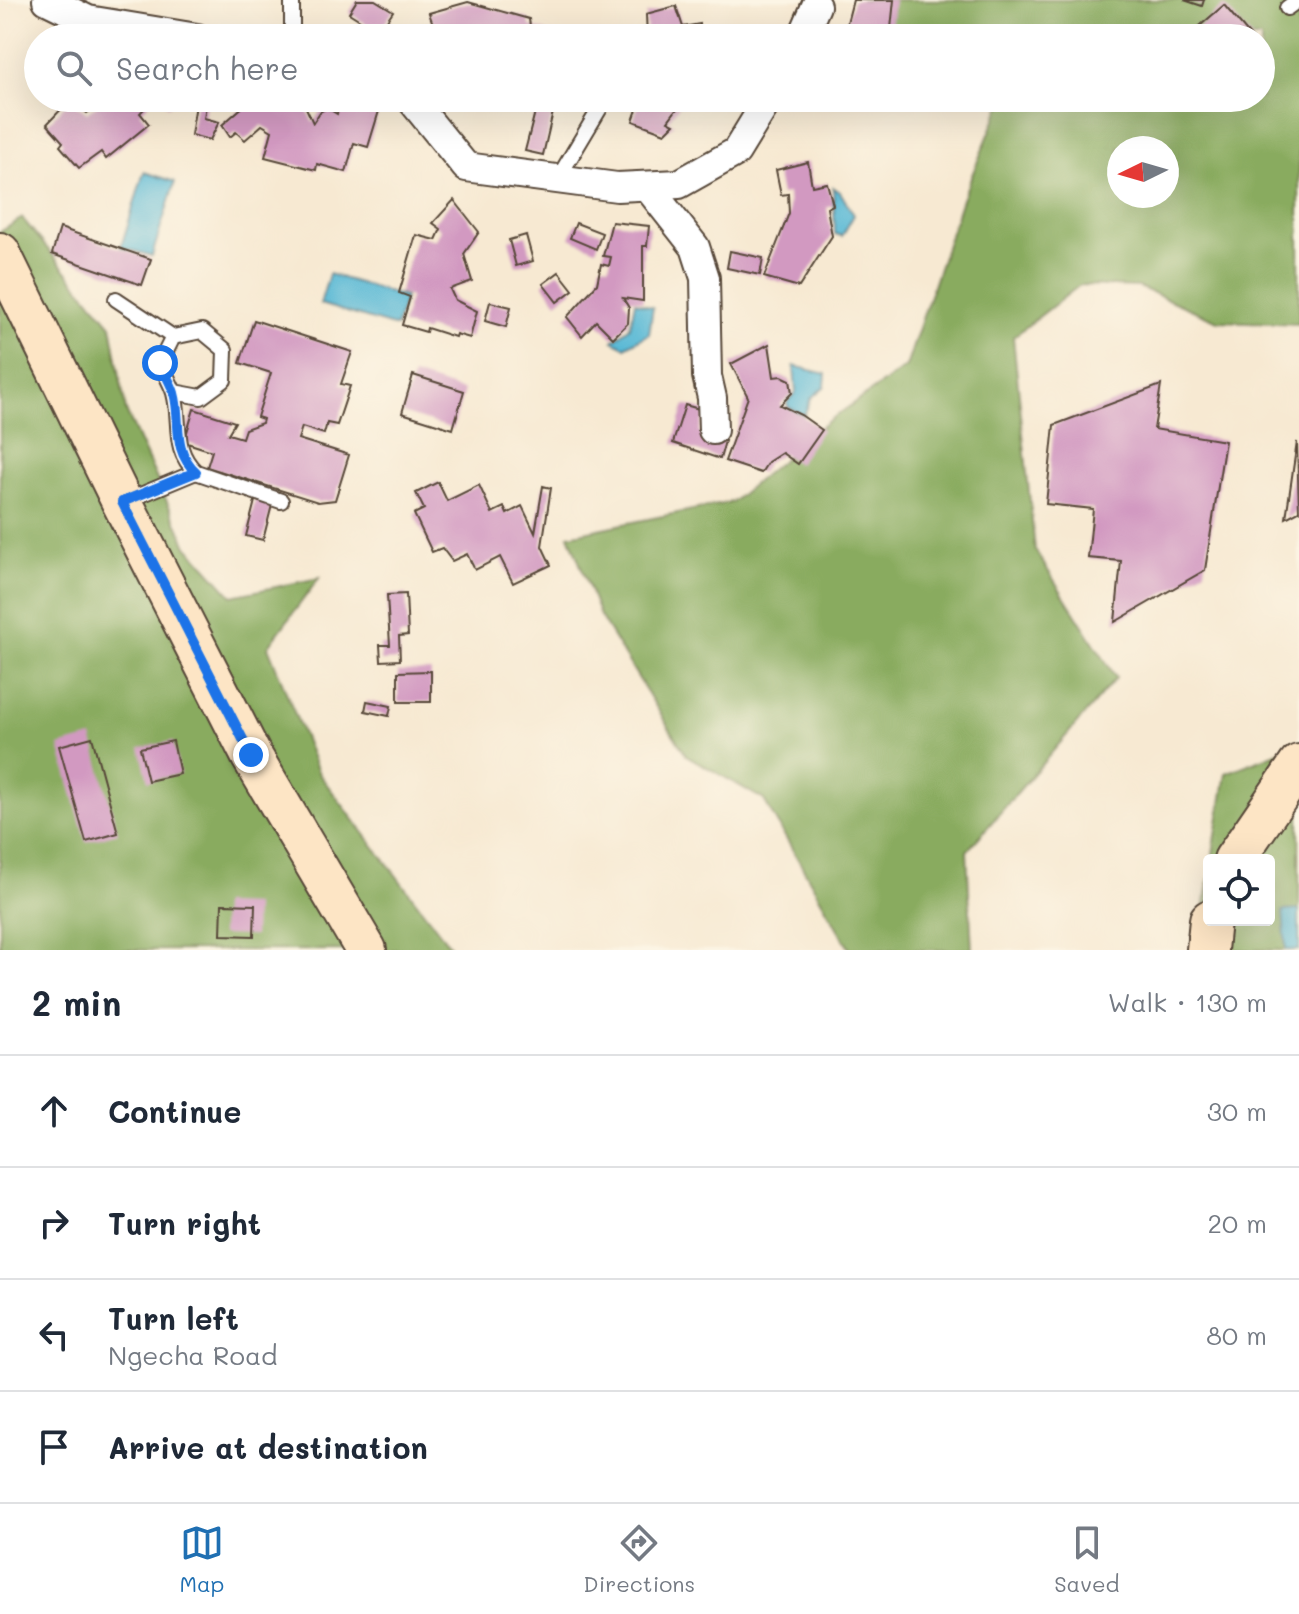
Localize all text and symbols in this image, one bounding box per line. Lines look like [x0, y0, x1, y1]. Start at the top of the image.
search box [24, 24, 1275, 112]
icon: search [52, 46, 96, 90]
text: Search here [116, 48, 299, 88]
north arrow [1107, 136, 1179, 208]
route start [142, 345, 178, 381]
route end [233, 737, 269, 773]
map controls [1203, 854, 1275, 926]
button: locate [1203, 854, 1275, 926]
text: 2 min [32, 980, 121, 1025]
text: Walk · 130 m [1108, 985, 1267, 1019]
icon: ahead [32, 1089, 76, 1133]
text: Continue [108, 1091, 241, 1131]
text: 30 m [1207, 1094, 1267, 1128]
icon: right [32, 1201, 76, 1245]
text: Turn right [108, 1203, 261, 1243]
text: 20 m [1207, 1206, 1267, 1240]
text: Turn left [108, 1298, 239, 1338]
icon: left [32, 1313, 76, 1357]
text: 80 m [1206, 1318, 1267, 1352]
text: Ngecha Road [108, 1338, 278, 1372]
icon: arrive [32, 1425, 76, 1469]
text: Arrive at destination [108, 1427, 428, 1467]
tab: Map [180, 1521, 224, 1598]
tab: Directions [583, 1521, 695, 1598]
tab: Saved [1054, 1521, 1119, 1598]

